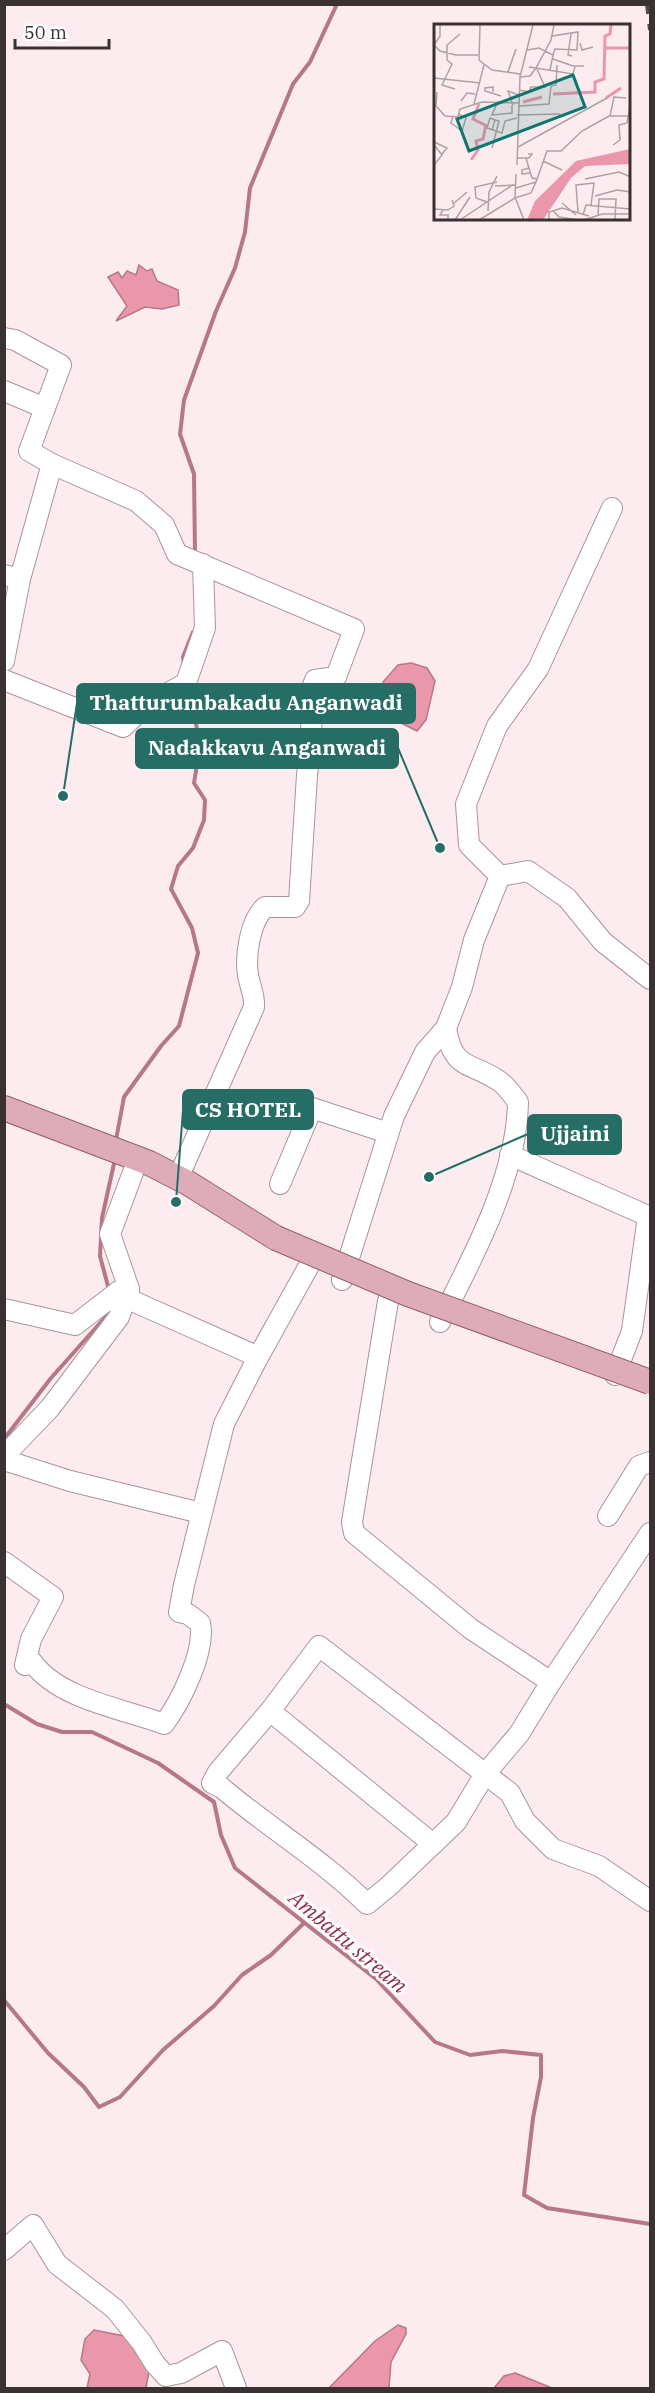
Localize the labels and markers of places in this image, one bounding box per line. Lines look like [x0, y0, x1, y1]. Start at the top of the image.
callout: Thatturumbakadu Anganwadi [77, 684, 415, 723]
callout: Nadakkavu Anganwadi [136, 729, 398, 768]
callout: CS HOTEL [183, 1090, 313, 1129]
callout: Ujjaini [528, 1115, 621, 1154]

